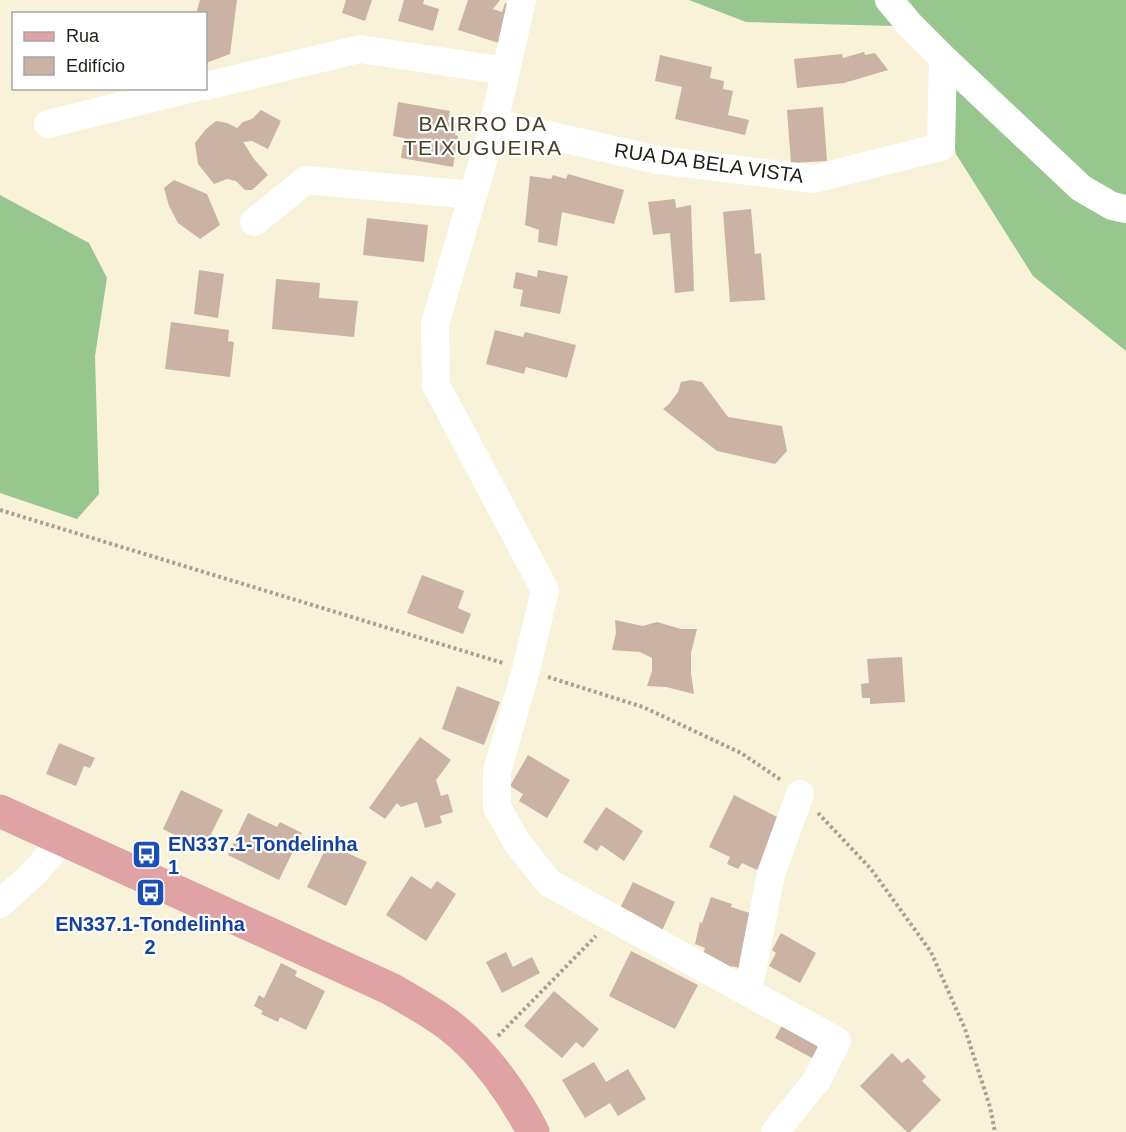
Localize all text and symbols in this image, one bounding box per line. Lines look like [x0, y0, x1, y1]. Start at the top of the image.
legend [12, 12, 207, 90]
text: Rua [66, 26, 100, 46]
text: Edifício [66, 56, 125, 76]
district label: BAIRRO DA TEIXUGUEIRA [404, 112, 562, 159]
street label: RUA DA BELA VISTA [613, 139, 806, 187]
place label: EN337.1-Tondelinha 1 [168, 833, 359, 878]
bus stop icon: EN337.1-Tondelinha 1 [131, 839, 163, 871]
bus stop icon: EN337.1-Tondelinha 2 [134, 877, 166, 909]
place label: EN337.1-Tondelinha 2 [55, 913, 246, 958]

